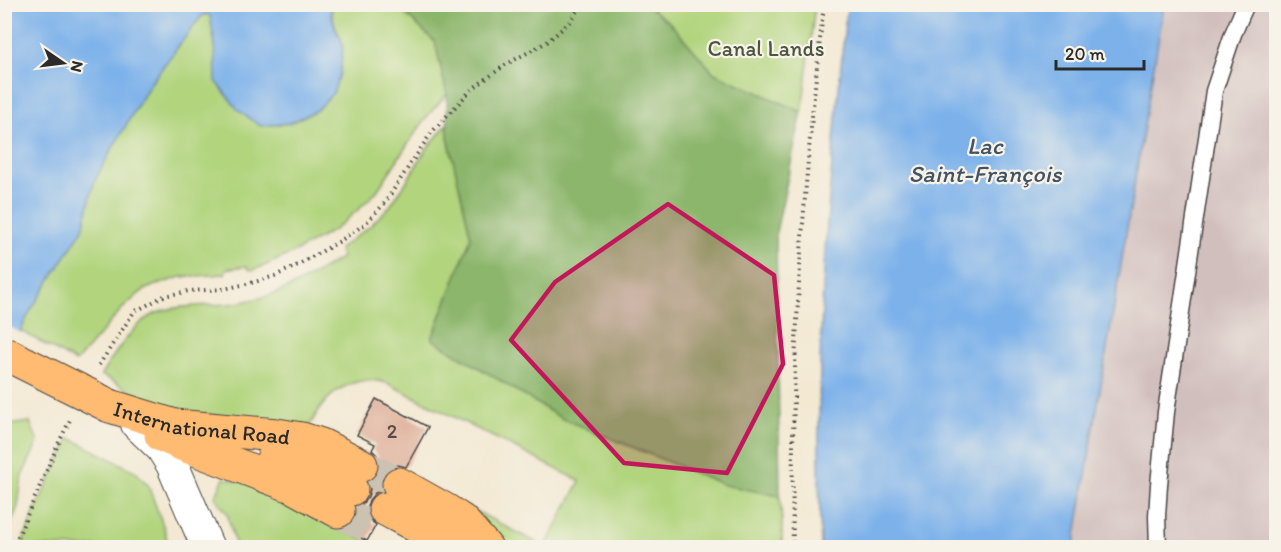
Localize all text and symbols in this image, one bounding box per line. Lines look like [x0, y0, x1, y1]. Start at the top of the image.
north arrow [33, 33, 93, 93]
scale bar [1056, 33, 1144, 71]
park label: Canal Lands [708, 35, 824, 62]
text: 20 m [1065, 43, 1105, 65]
text: N [67, 59, 88, 74]
water label: Lac Saint-François [909, 131, 1063, 188]
street label: International Road [110, 395, 292, 451]
house number: 2 [387, 419, 398, 443]

